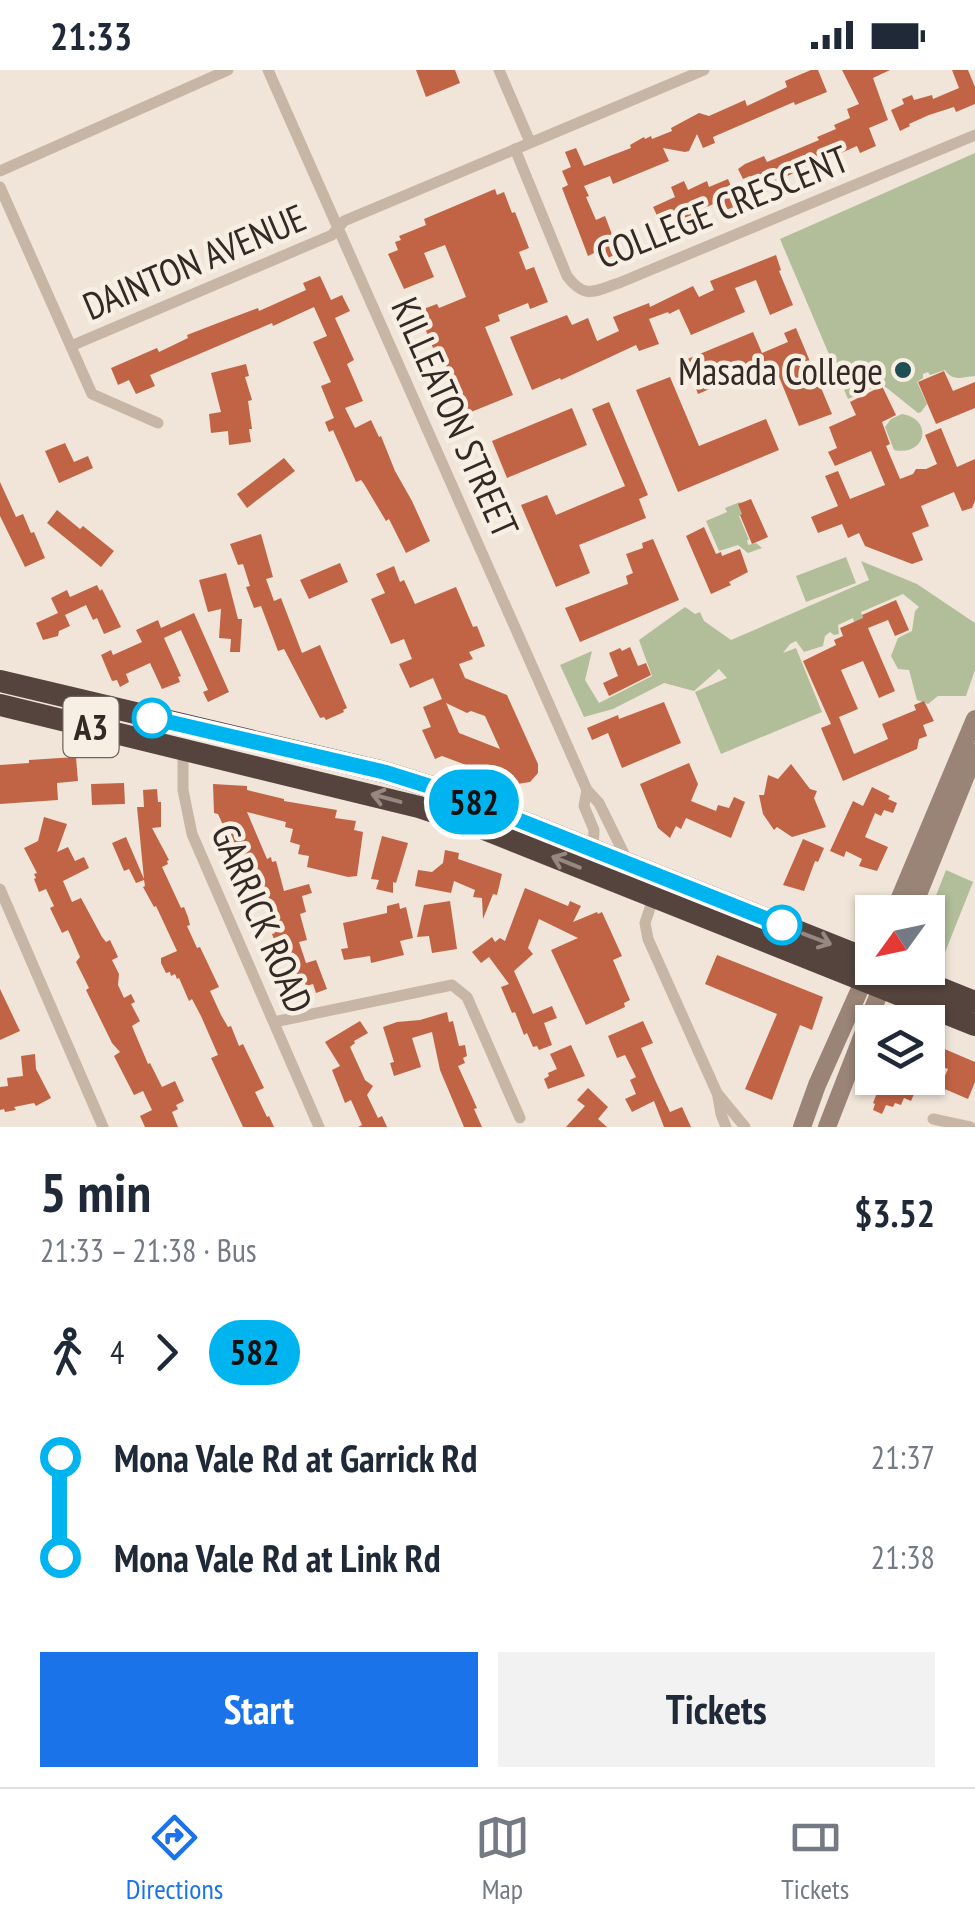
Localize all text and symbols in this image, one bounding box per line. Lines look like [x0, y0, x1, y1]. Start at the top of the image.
text: 21:33 [50, 11, 132, 60]
street label: COLLEGE CRESCENT [589, 133, 855, 279]
street label: DAINTON AVENUE [75, 192, 313, 330]
street label: KILLEATON STREET [381, 289, 531, 545]
place label: Masada College [678, 346, 883, 395]
marker: Masada College [892, 359, 914, 381]
road number: A3 [64, 697, 118, 757]
unlabelled marker [133, 699, 171, 737]
line badge: 582 [416, 770, 532, 834]
text: 582 [449, 779, 499, 825]
one-way arrow [371, 787, 402, 806]
street label: GARRICK ROAD [201, 816, 325, 1020]
one-way arrow [552, 852, 583, 870]
north arrow [855, 895, 945, 985]
map controls [855, 895, 945, 1095]
unlabelled marker [763, 906, 801, 944]
one-way arrow [802, 931, 832, 949]
button: layers [855, 1005, 945, 1095]
text: 5 min [40, 1156, 151, 1227]
text: $3.52 [854, 1188, 935, 1237]
text: 21:33 – 21:38 · Bus [40, 1229, 257, 1271]
icon: walk [40, 1325, 95, 1380]
icon: forward [139, 1325, 194, 1380]
text: 582 [229, 1329, 280, 1375]
text: 4 [110, 1331, 124, 1373]
text: Mona Vale Rd at Garrick Rd [114, 1433, 477, 1482]
text: 21:37 [871, 1436, 935, 1478]
text: Mona Vale Rd at Link Rd [114, 1533, 441, 1582]
text: 21:38 [871, 1536, 935, 1578]
button: Start [40, 1652, 478, 1767]
button: Tickets [498, 1652, 935, 1767]
tab: Directions [126, 1810, 223, 1907]
tab: Map [475, 1810, 530, 1907]
tab: Tickets [781, 1810, 849, 1907]

